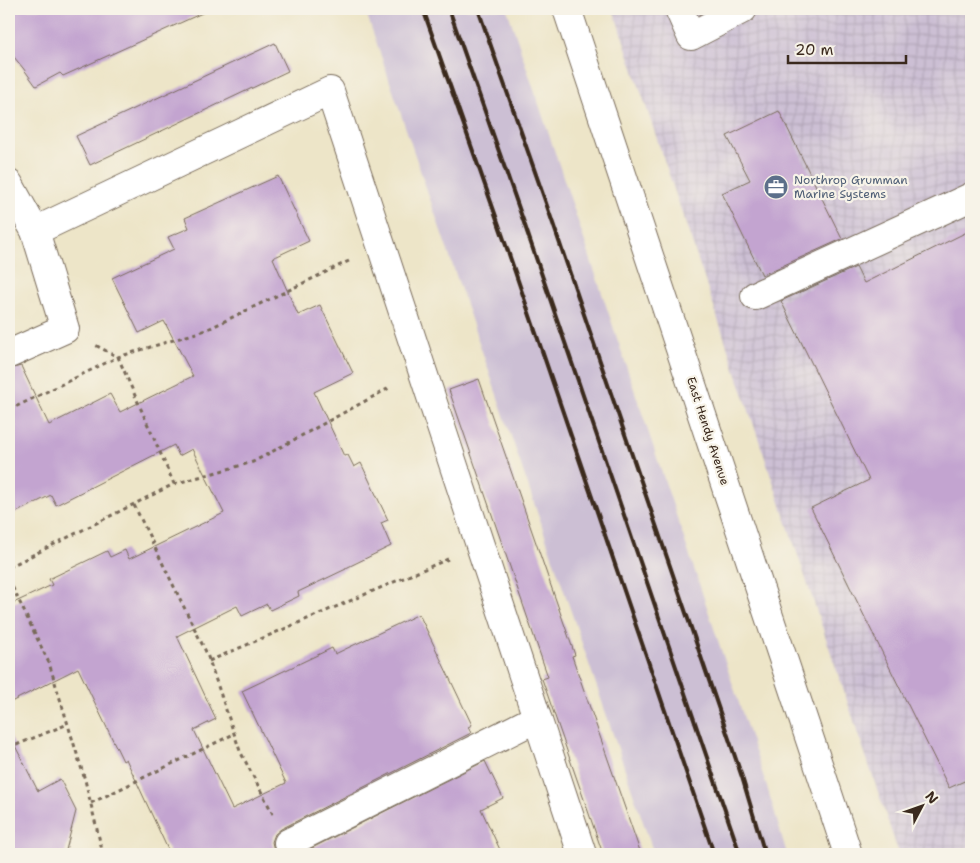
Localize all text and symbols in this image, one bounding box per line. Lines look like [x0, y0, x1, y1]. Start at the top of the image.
scale bar [788, 32, 905, 64]
text: 20 m [795, 40, 834, 60]
place label: Northrop Grumman Marine Systems [794, 172, 908, 202]
office icon: Northrop Grumman Marine Systems [763, 174, 789, 200]
street label: East Hendy Avenue [683, 375, 733, 487]
north arrow [898, 780, 948, 830]
text: N [921, 787, 942, 808]

